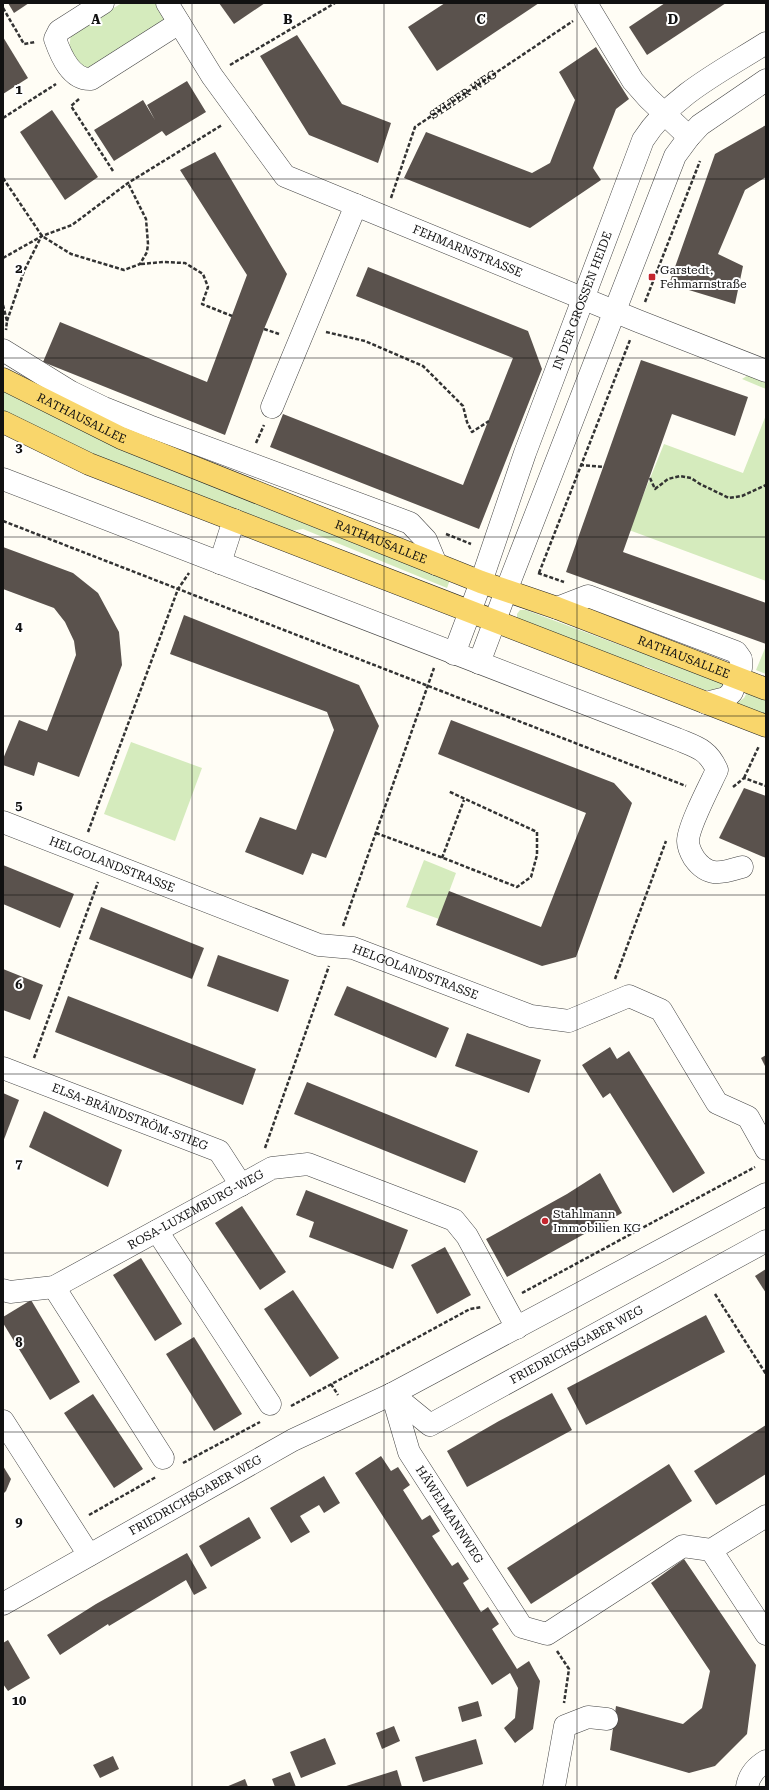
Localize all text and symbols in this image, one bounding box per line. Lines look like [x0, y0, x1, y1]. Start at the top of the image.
text: A [91, 12, 101, 27]
text: B [283, 12, 293, 27]
text: C [476, 12, 486, 27]
text: D [668, 12, 678, 27]
street label: SYLTER WEG [427, 67, 500, 122]
text: 1 [15, 82, 23, 97]
street label: FEHMARNSTRASSE [411, 222, 525, 280]
street label: IN DER GROSSEN HEIDE [550, 229, 615, 372]
text: 2 [15, 261, 23, 276]
place label: Garstedt, Fehmarnstraße [660, 263, 747, 291]
marker: Garstedt, Fehmarnstraße [647, 272, 657, 282]
street label: RATHAUSALLEE [35, 390, 128, 446]
text: 3 [15, 440, 23, 455]
street label: RATHAUSALLEE [333, 517, 429, 567]
text: 4 [15, 619, 23, 634]
street label: RATHAUSALLEE [636, 633, 732, 681]
text: 5 [15, 798, 23, 813]
street label: HELGOLANDSTRASSE [47, 834, 177, 895]
street label: HELGOLANDSTRASSE [350, 941, 480, 1002]
text: 6 [15, 977, 23, 992]
street label: ELSA-BRÄNDSTRÖM-STIEG [50, 1080, 211, 1153]
text: 7 [15, 1156, 23, 1171]
street label: ROSA-LUXEMBURG-WEG [125, 1167, 267, 1252]
place label: Stahlmann Immobilien KG [553, 1207, 641, 1235]
marker: Stahlmann Immobilien KG [540, 1216, 550, 1226]
street label: FRIEDRICHSGABER WEG [507, 1302, 646, 1387]
text: 8 [15, 1335, 23, 1350]
street label: FRIEDRICHSGABER WEG [127, 1452, 265, 1538]
street label: HÄWELMANNWEG [413, 1463, 486, 1567]
text: 9 [15, 1514, 23, 1529]
text: 10 [12, 1693, 26, 1708]

